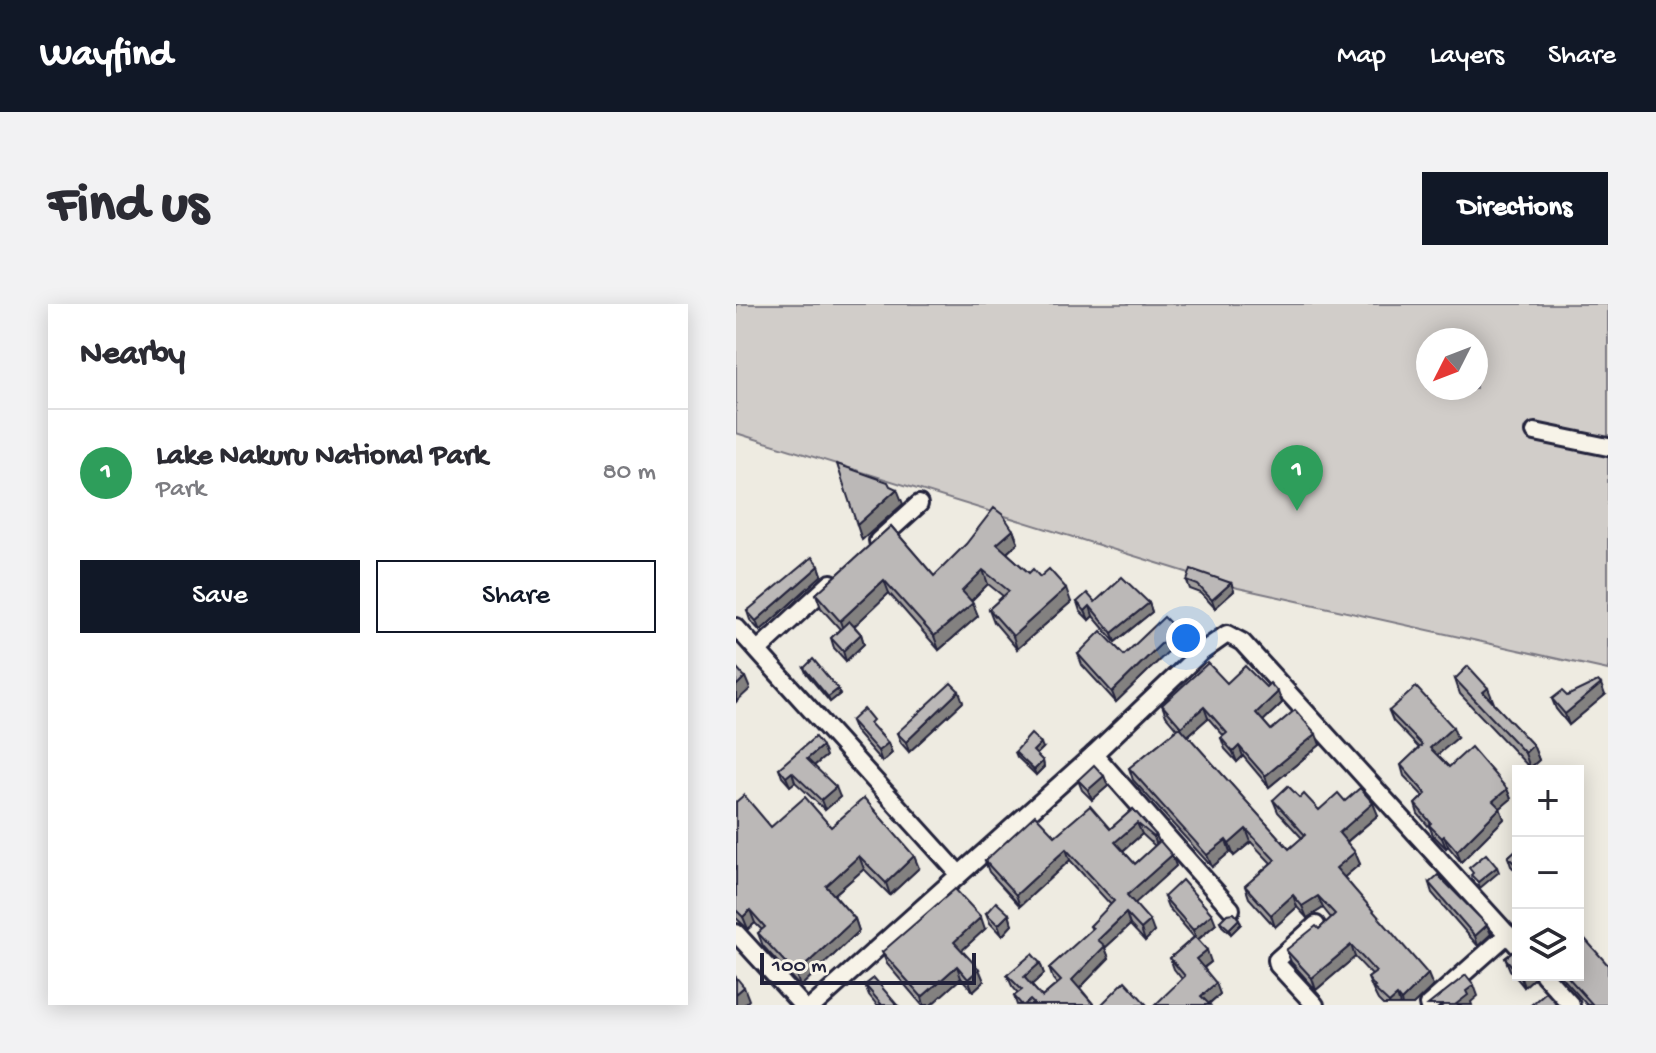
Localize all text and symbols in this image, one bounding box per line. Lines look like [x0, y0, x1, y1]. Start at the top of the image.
text: Wayfind [40, 34, 172, 78]
text: Map [1337, 40, 1386, 73]
text: Layers [1430, 40, 1504, 73]
text: Share [1548, 40, 1616, 73]
button: Directions [1422, 172, 1608, 245]
text: Find us [48, 175, 208, 241]
north arrow [1416, 328, 1488, 400]
text: Nearby [80, 336, 185, 376]
text: Lake Nakuru National Park [156, 440, 487, 475]
pin: 1 [1271, 445, 1323, 511]
text: 1 [101, 458, 111, 489]
text: 80 m [602, 458, 656, 489]
text: Park [156, 475, 206, 506]
button: Save [80, 560, 360, 633]
button: Share [376, 560, 656, 633]
your location [1166, 618, 1206, 658]
map controls [1512, 765, 1584, 981]
button: + [1512, 765, 1584, 837]
button: − [1512, 837, 1584, 909]
button: layers [1512, 909, 1584, 981]
scale bar [760, 949, 976, 985]
text: 100 m [772, 954, 827, 980]

